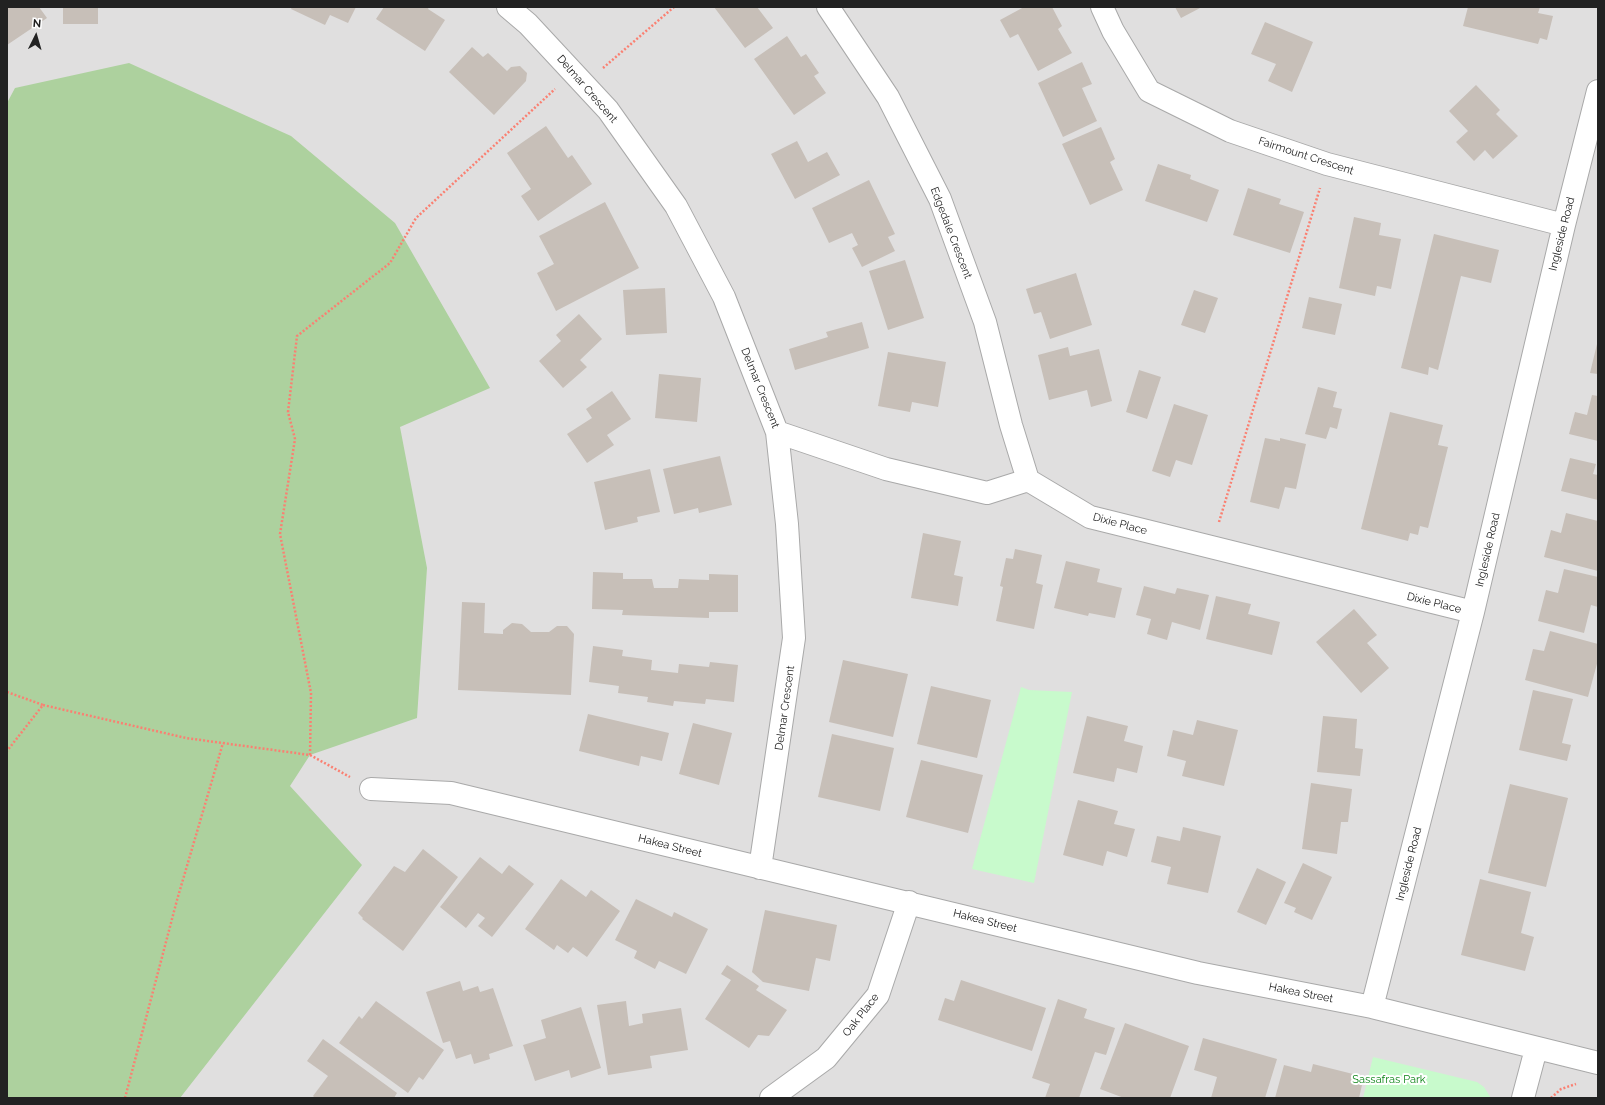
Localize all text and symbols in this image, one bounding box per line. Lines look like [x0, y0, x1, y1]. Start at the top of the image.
north arrow [16, 16, 56, 56]
text: N [32, 17, 42, 30]
street label: Delmar Crescent [554, 52, 620, 126]
street label: Fairmount Crescent [1257, 134, 1355, 178]
street label: Edgedale Crescent [927, 185, 975, 281]
street label: Ingleside Road [1546, 196, 1578, 272]
street label: Delmar Crescent [738, 346, 782, 430]
street label: Dixie Place [1091, 510, 1149, 538]
street label: Ingleside Road [1473, 512, 1503, 588]
street label: Dixie Place [1405, 590, 1463, 616]
street label: Delmar Crescent [773, 665, 797, 751]
street label: Ingleside Road [1393, 826, 1425, 902]
street label: Hakea Street [637, 832, 703, 860]
street label: Hakea Street [952, 907, 1018, 935]
street label: Hakea Street [1268, 980, 1334, 1006]
street label: Oak Place [840, 991, 882, 1039]
park label: Sassafras Park [1352, 1073, 1426, 1087]

